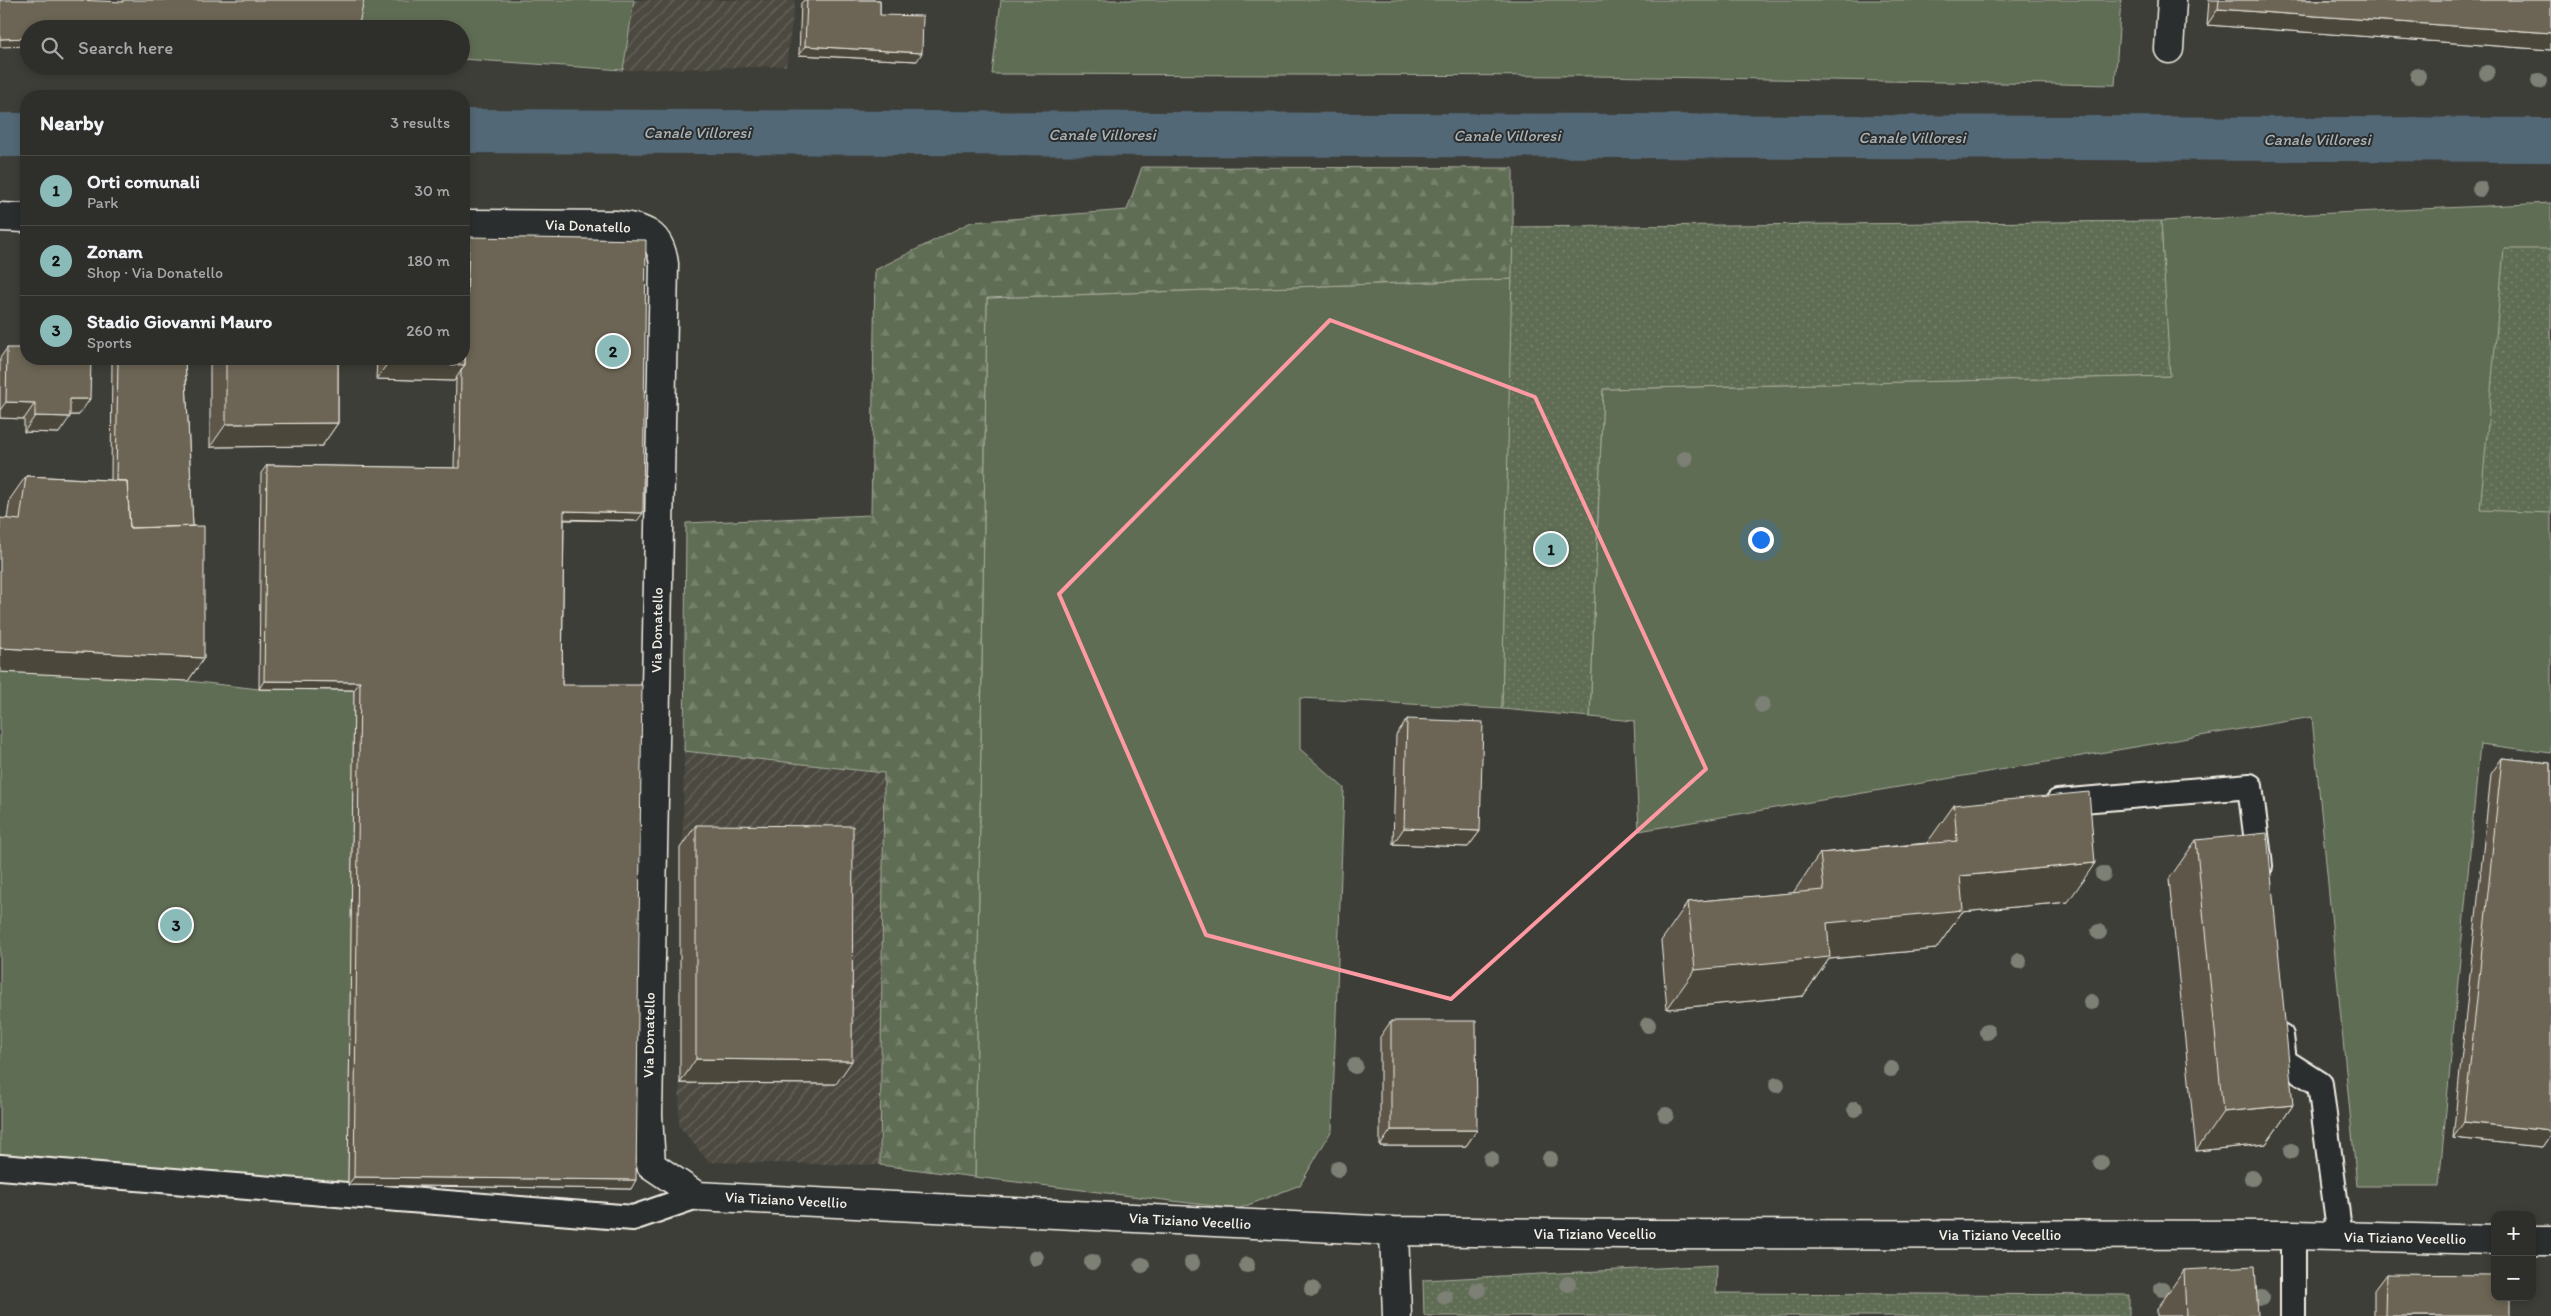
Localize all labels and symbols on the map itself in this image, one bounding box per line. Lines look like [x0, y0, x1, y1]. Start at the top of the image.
water label: Canale Villoresi [643, 123, 752, 142]
water label: Canale Villoresi [1048, 125, 1157, 144]
water label: Canale Villoresi [1453, 126, 1562, 145]
water label: Canale Villoresi [1858, 128, 1967, 147]
water label: Canale Villoresi [2263, 130, 2372, 149]
street label: Via Donatello [545, 216, 631, 236]
pin: 2 [597, 332, 629, 370]
your location [1748, 527, 1774, 553]
pin: 1 [1535, 530, 1567, 568]
street label: Via Donatello [647, 587, 667, 673]
pin: 3 [160, 906, 192, 944]
street label: Via Donatello [639, 992, 659, 1078]
street label: Via Tiziano Vecellio [724, 1188, 848, 1212]
street label: Via Tiziano Vecellio [1128, 1209, 1252, 1233]
street label: Via Tiziano Vecellio [1534, 1225, 1656, 1243]
street label: Via Tiziano Vecellio [1939, 1226, 2061, 1244]
street label: Via Tiziano Vecellio [2344, 1228, 2466, 1248]

